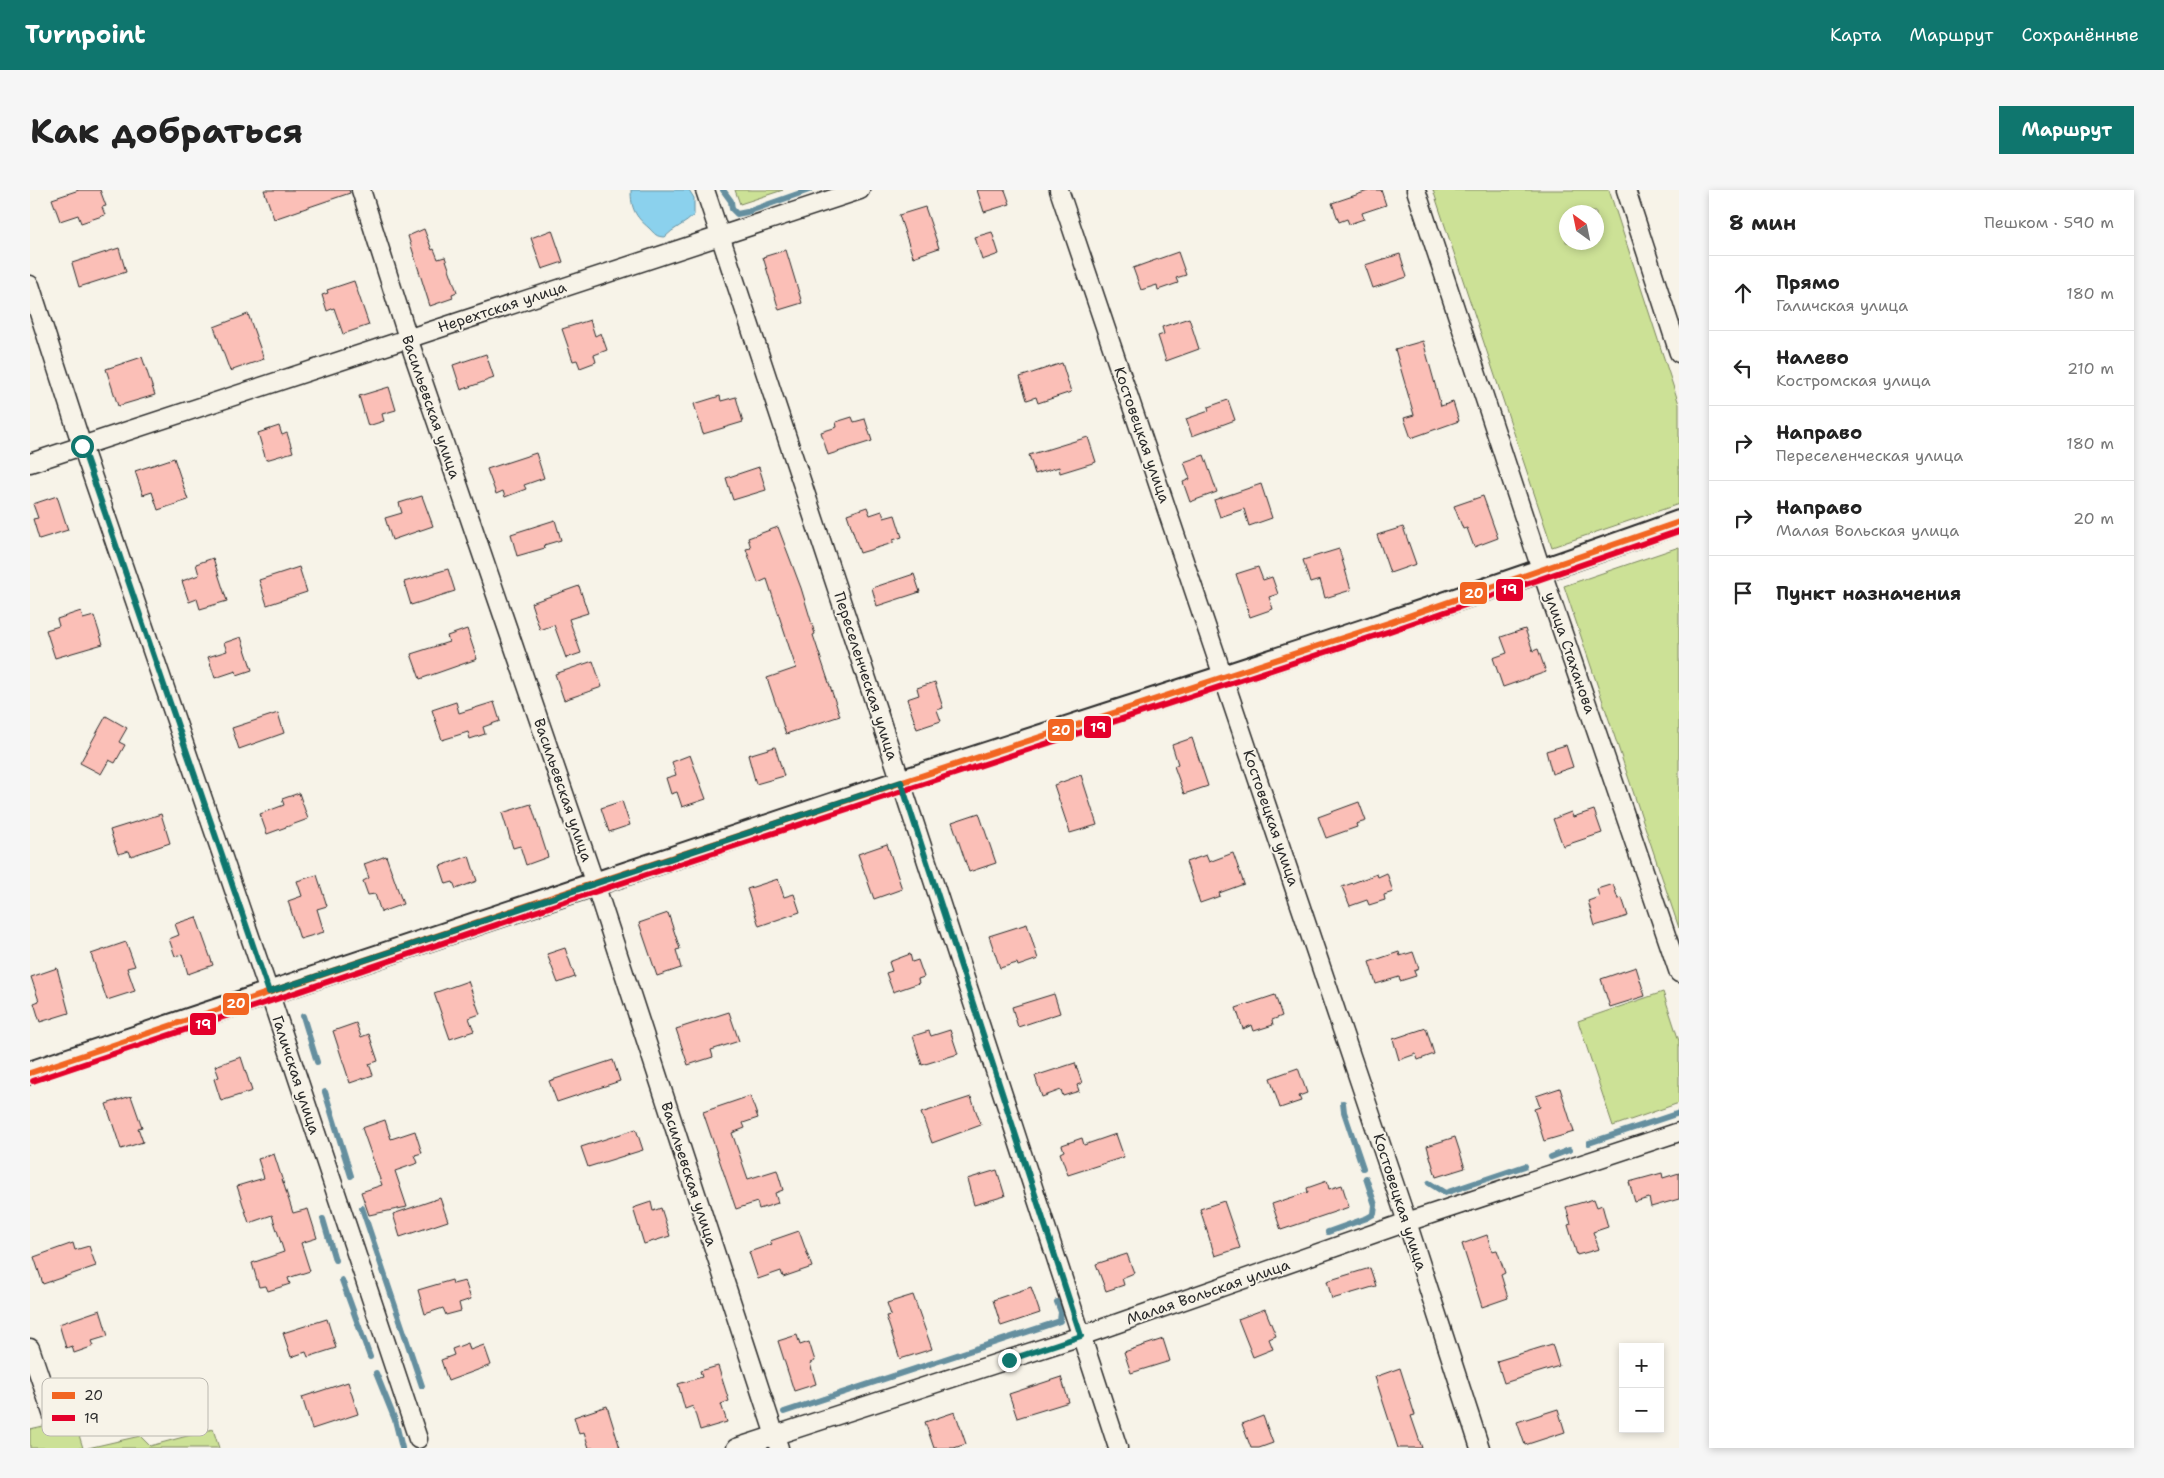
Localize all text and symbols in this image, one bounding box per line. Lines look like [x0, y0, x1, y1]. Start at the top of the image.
text: Turnpoint [25, 19, 146, 51]
text: Карта [1830, 23, 1881, 47]
text: Маршрут [1909, 23, 1993, 47]
text: Сохранённые [2021, 23, 2139, 47]
button: Маршрут [1999, 106, 2134, 154]
text: Как добраться [30, 107, 303, 154]
north arrow [1559, 205, 1604, 250]
text: 8 мин [1729, 209, 1796, 237]
text: Пешком · 590 m [1984, 212, 2114, 233]
text: Прямо [1776, 270, 1840, 295]
street label: Нерехтская улица [435, 277, 570, 337]
icon: ahead [1729, 279, 1757, 307]
text: 180 m [2066, 283, 2114, 304]
text: Галичская улица [1776, 295, 1908, 316]
street label: Васильевская улица [397, 333, 465, 482]
text: Налево [1776, 345, 1849, 370]
icon: left [1729, 354, 1757, 382]
text: 210 m [2067, 358, 2114, 379]
street label: Костовецкая улица [1109, 364, 1175, 506]
text: Костромская улица [1776, 370, 1931, 391]
text: Направо [1776, 420, 1862, 445]
icon: right [1729, 429, 1757, 457]
text: 180 m [2066, 433, 2114, 454]
route start [71, 435, 94, 458]
text: Переселенческая улица [1776, 445, 1963, 466]
text: Направо [1776, 495, 1862, 520]
icon: right [1729, 504, 1757, 532]
text: 20 m [2073, 508, 2114, 529]
text: Малая Вольская улица [1776, 520, 1959, 541]
line badge: 19 [1495, 578, 1524, 602]
icon: arrive [1729, 579, 1757, 607]
text: 19 [1501, 580, 1517, 598]
line badge: 20 [1459, 581, 1488, 605]
text: Пункт назначения [1776, 581, 1961, 606]
text: 20 [1464, 584, 1484, 602]
street label: Переселенческая улица [829, 589, 903, 763]
street label: улица Стаханова [1540, 589, 1600, 717]
line badge: 19 [1083, 715, 1112, 739]
street label: Васильевская улица [529, 716, 597, 865]
line badge: 20 [1047, 718, 1075, 742]
text: 19 [1090, 718, 1106, 736]
text: 20 [1051, 721, 1071, 739]
street label: Костовецкая улица [1238, 747, 1304, 889]
line badge: 20 [222, 992, 250, 1016]
text: 20 [226, 994, 246, 1012]
line badge: 19 [189, 1012, 217, 1036]
street label: Галичская улица [267, 1013, 325, 1138]
text: 19 [195, 1015, 211, 1033]
street label: Васильевская улица [656, 1099, 722, 1249]
street label: Костовецкая улица [1368, 1131, 1432, 1274]
street label: Малая Вольская улица [1124, 1254, 1293, 1329]
map controls [1619, 1343, 1664, 1433]
button: + [1619, 1343, 1664, 1388]
route end [998, 1349, 1021, 1372]
legend [42, 1378, 208, 1436]
text: 20 [84, 1386, 103, 1404]
button: − [1619, 1388, 1664, 1433]
text: 19 [84, 1409, 99, 1427]

